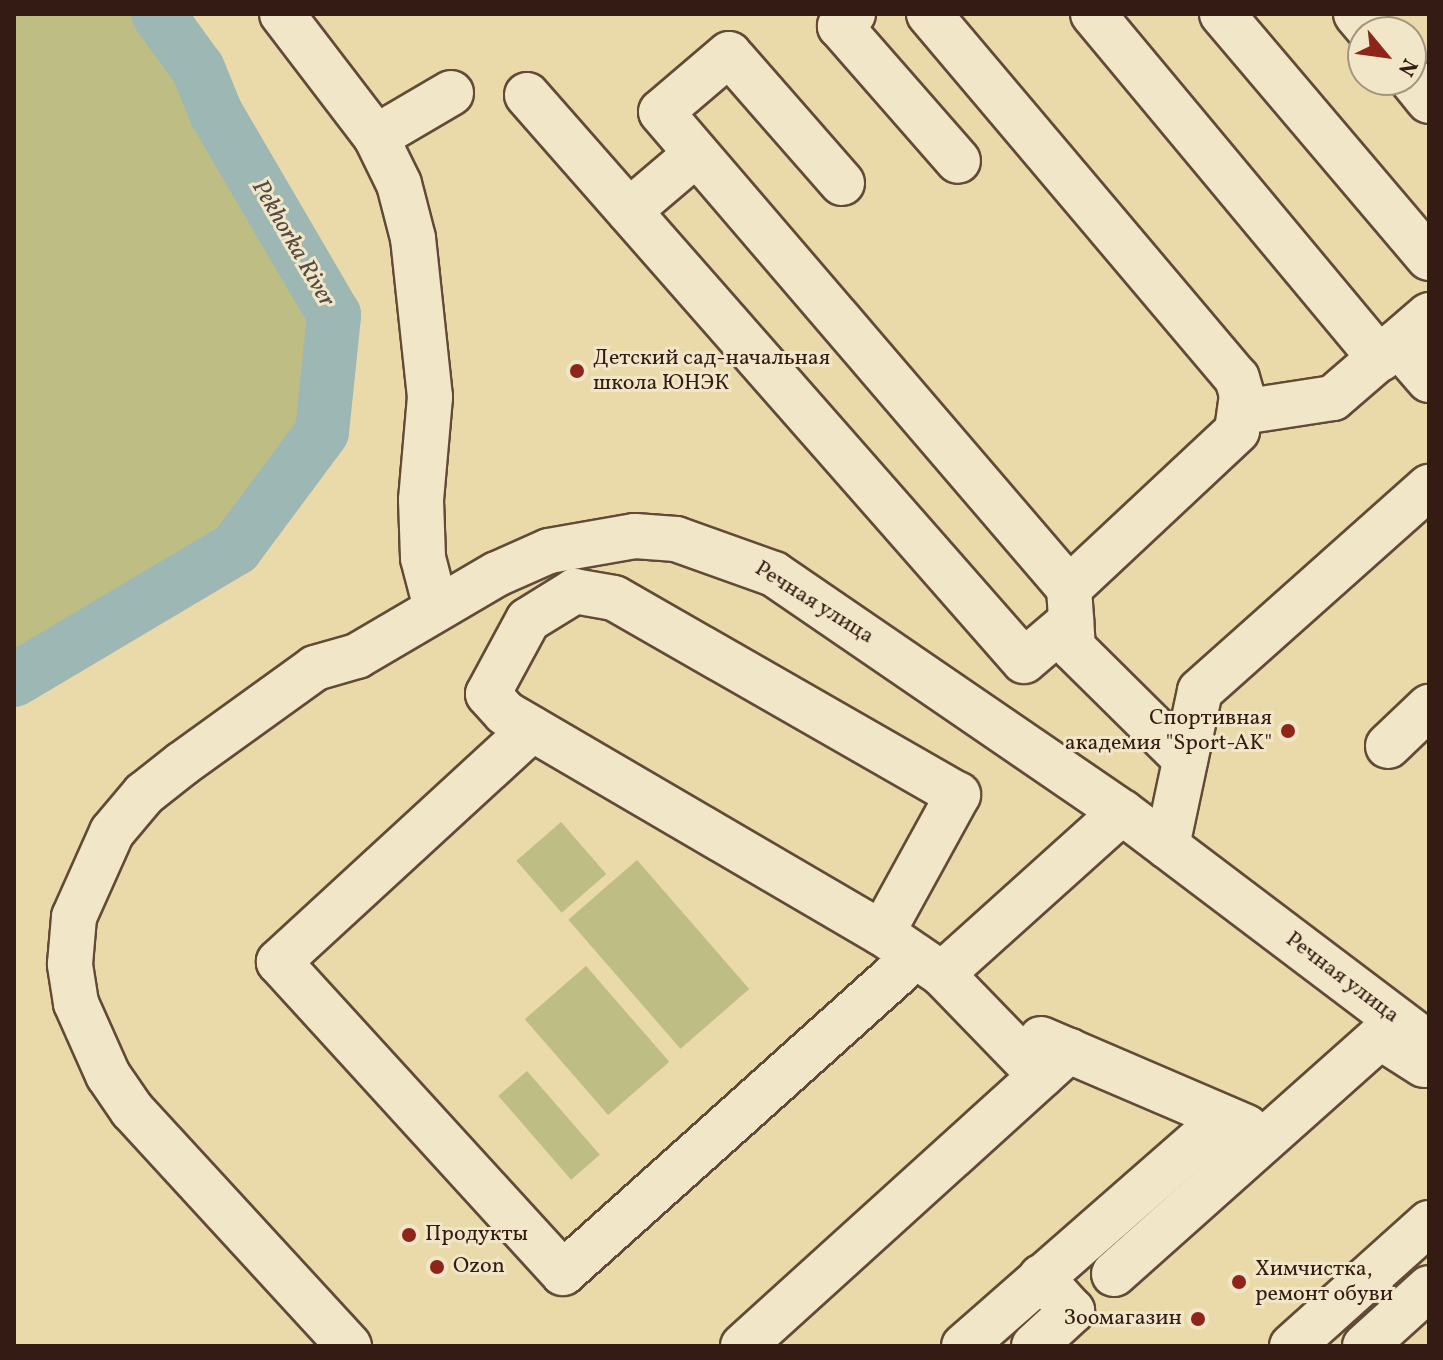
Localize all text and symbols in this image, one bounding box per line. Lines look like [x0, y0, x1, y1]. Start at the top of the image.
north arrow [1347, 16, 1427, 96]
text: N [1389, 52, 1424, 81]
water label: Pekhorka River [244, 175, 340, 313]
place label: Детский сад-начальная школа ЮНЭК [593, 345, 830, 396]
marker: Детский сад-начальная школа ЮНЭК [568, 362, 586, 380]
street label: Речная улица [749, 556, 879, 650]
place label: Спортивная академия "Sport-AK" [1065, 705, 1272, 756]
marker: Спортивная академия "Sport-AK" [1279, 722, 1297, 740]
street label: Речная улица [1280, 927, 1404, 1029]
place label: Продукты [425, 1222, 528, 1248]
marker: Продукты [400, 1226, 418, 1244]
place label: Ozon [453, 1254, 505, 1280]
place label: Химчистка, ремонт обуви [1255, 1256, 1393, 1308]
marker: Ozon [428, 1258, 446, 1276]
marker: Химчистка, ремонт обуви [1230, 1273, 1248, 1291]
place label: Зоомагазин [1063, 1306, 1182, 1332]
marker: Зоомагазин [1189, 1310, 1207, 1328]

